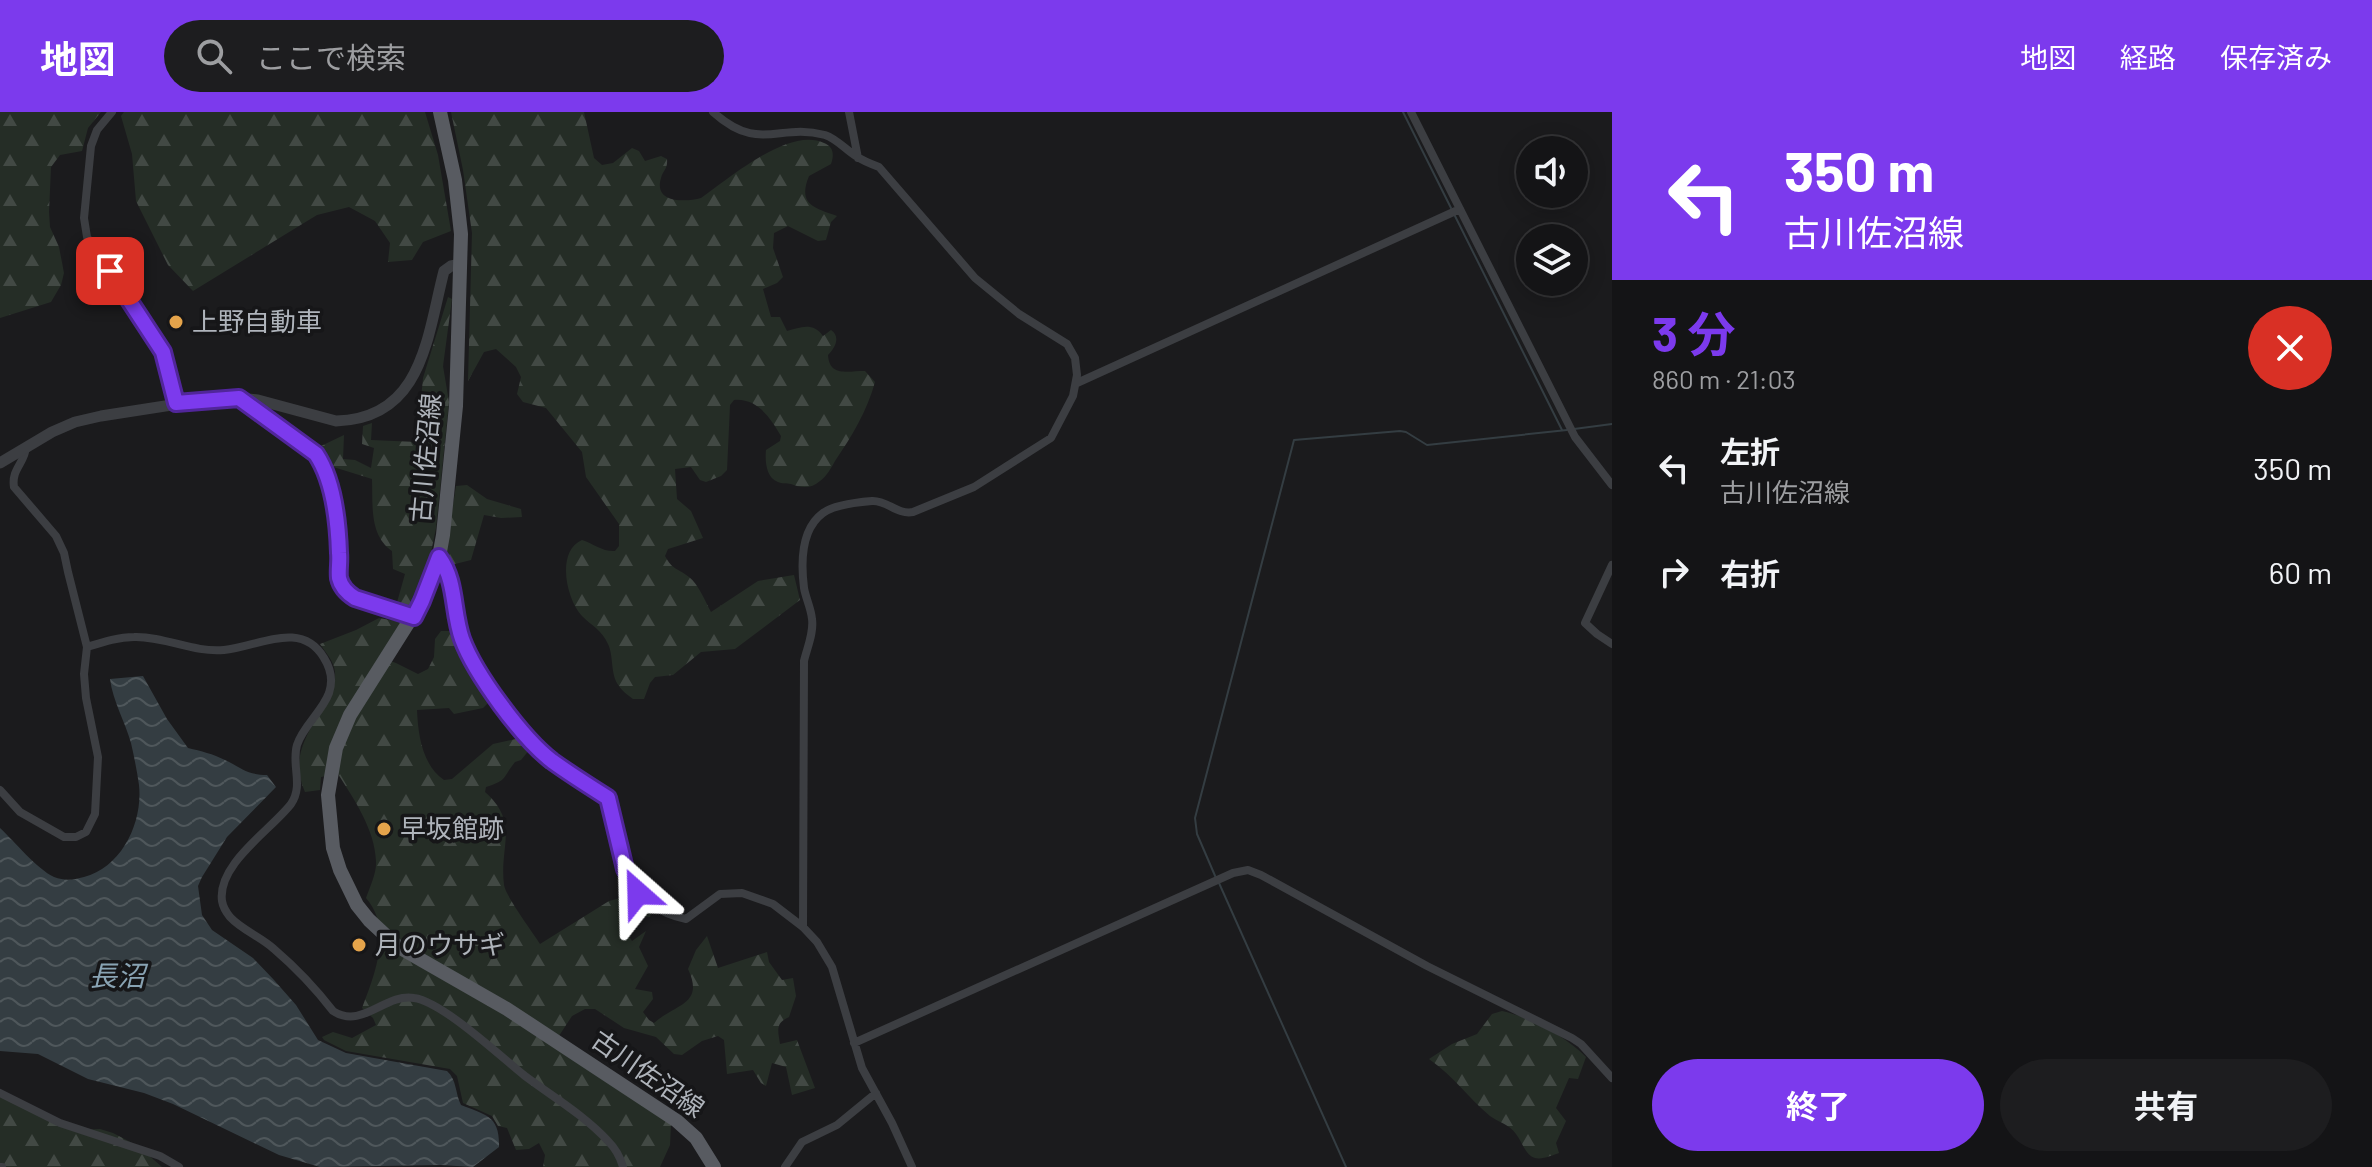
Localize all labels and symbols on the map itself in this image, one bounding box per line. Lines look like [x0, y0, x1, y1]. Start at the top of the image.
pin [76, 237, 144, 305]
place label: 上野自動車 [192, 305, 322, 336]
marker: 上野自動車 [167, 313, 185, 331]
street label: 古川佐沼線 [403, 392, 446, 524]
place label: 早坂館跡 [400, 812, 504, 843]
marker: 早坂館跡 [375, 820, 393, 838]
position arrow [596, 851, 680, 935]
place label: 月のウサギ [375, 928, 505, 959]
marker: 月のウサギ [350, 936, 368, 954]
water label: 長沼 [89, 958, 149, 992]
street label: 古川佐沼線 [587, 1023, 711, 1123]

